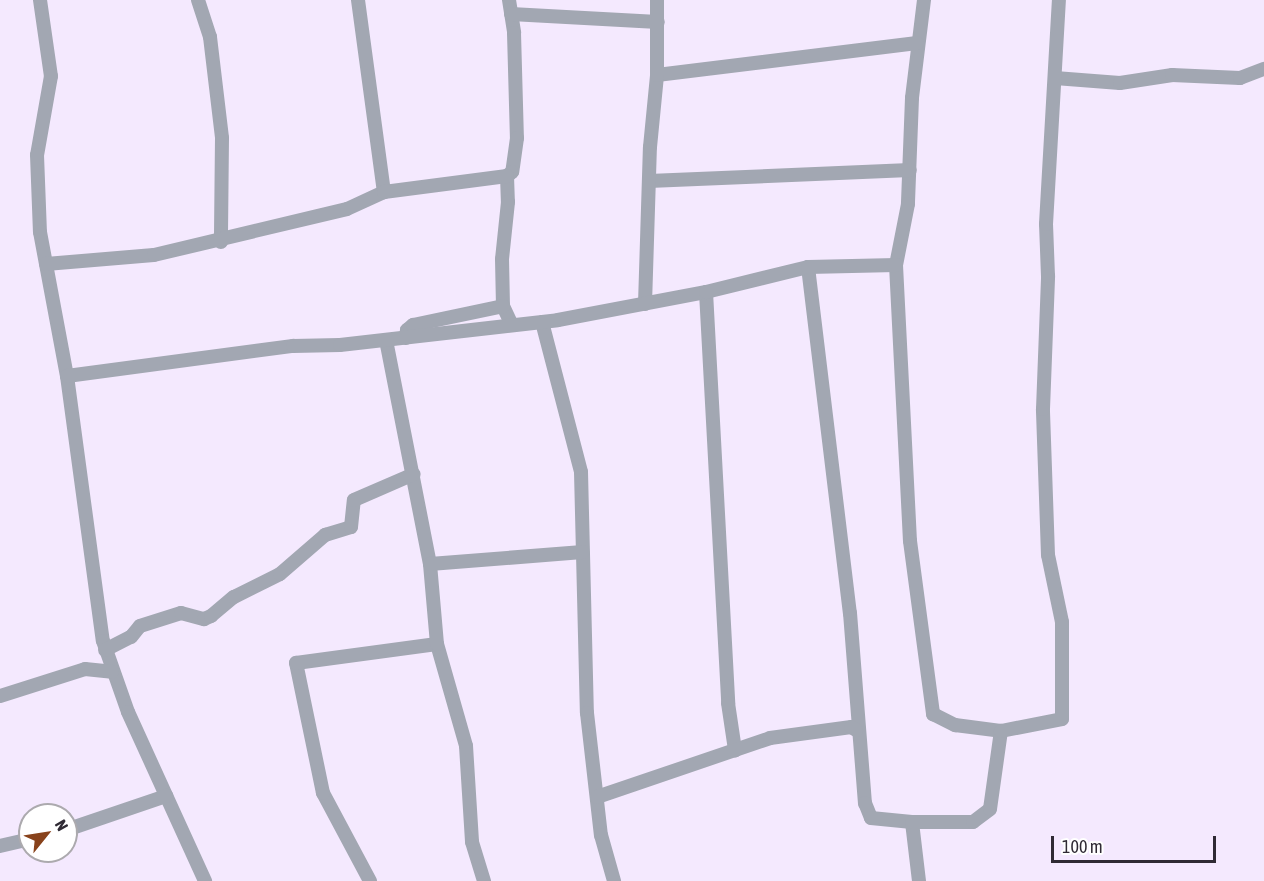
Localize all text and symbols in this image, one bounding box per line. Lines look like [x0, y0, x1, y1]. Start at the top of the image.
north arrow [18, 803, 78, 863]
text: N [52, 816, 72, 834]
scale bar [1054, 824, 1219, 862]
text: 100 m [1062, 836, 1103, 857]

